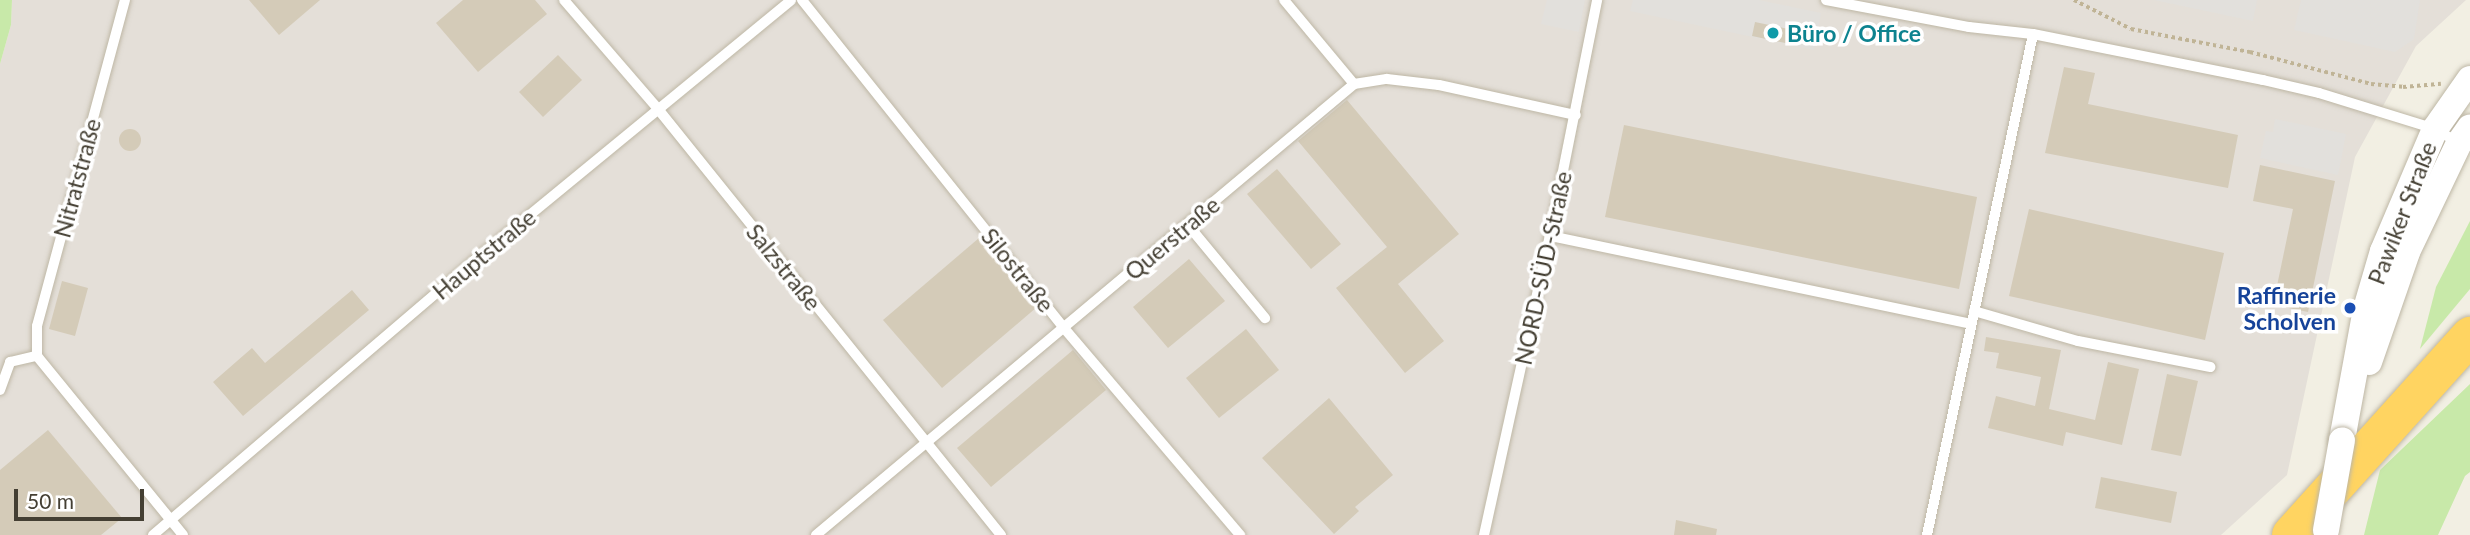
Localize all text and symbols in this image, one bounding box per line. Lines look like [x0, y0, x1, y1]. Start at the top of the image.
place label: Büro / Office [1787, 19, 1921, 47]
marker: Büro / Office [1765, 25, 1781, 41]
street label: Nitratstraße [48, 115, 106, 241]
street label: Pawiker Straße [2362, 138, 2442, 288]
street label: NORD-SÜD-Straße [1509, 169, 1577, 367]
street label: Querstraße [1119, 191, 1225, 285]
street label: Hauptstraße [427, 203, 541, 305]
street label: Salzstraße [741, 218, 827, 316]
street label: Silostraße [976, 223, 1060, 317]
place label: Raffinerie Scholven [2237, 281, 2336, 335]
marker: Raffinerie Scholven [2342, 300, 2358, 316]
scale bar [18, 476, 147, 520]
text: 50 m [27, 488, 74, 513]

